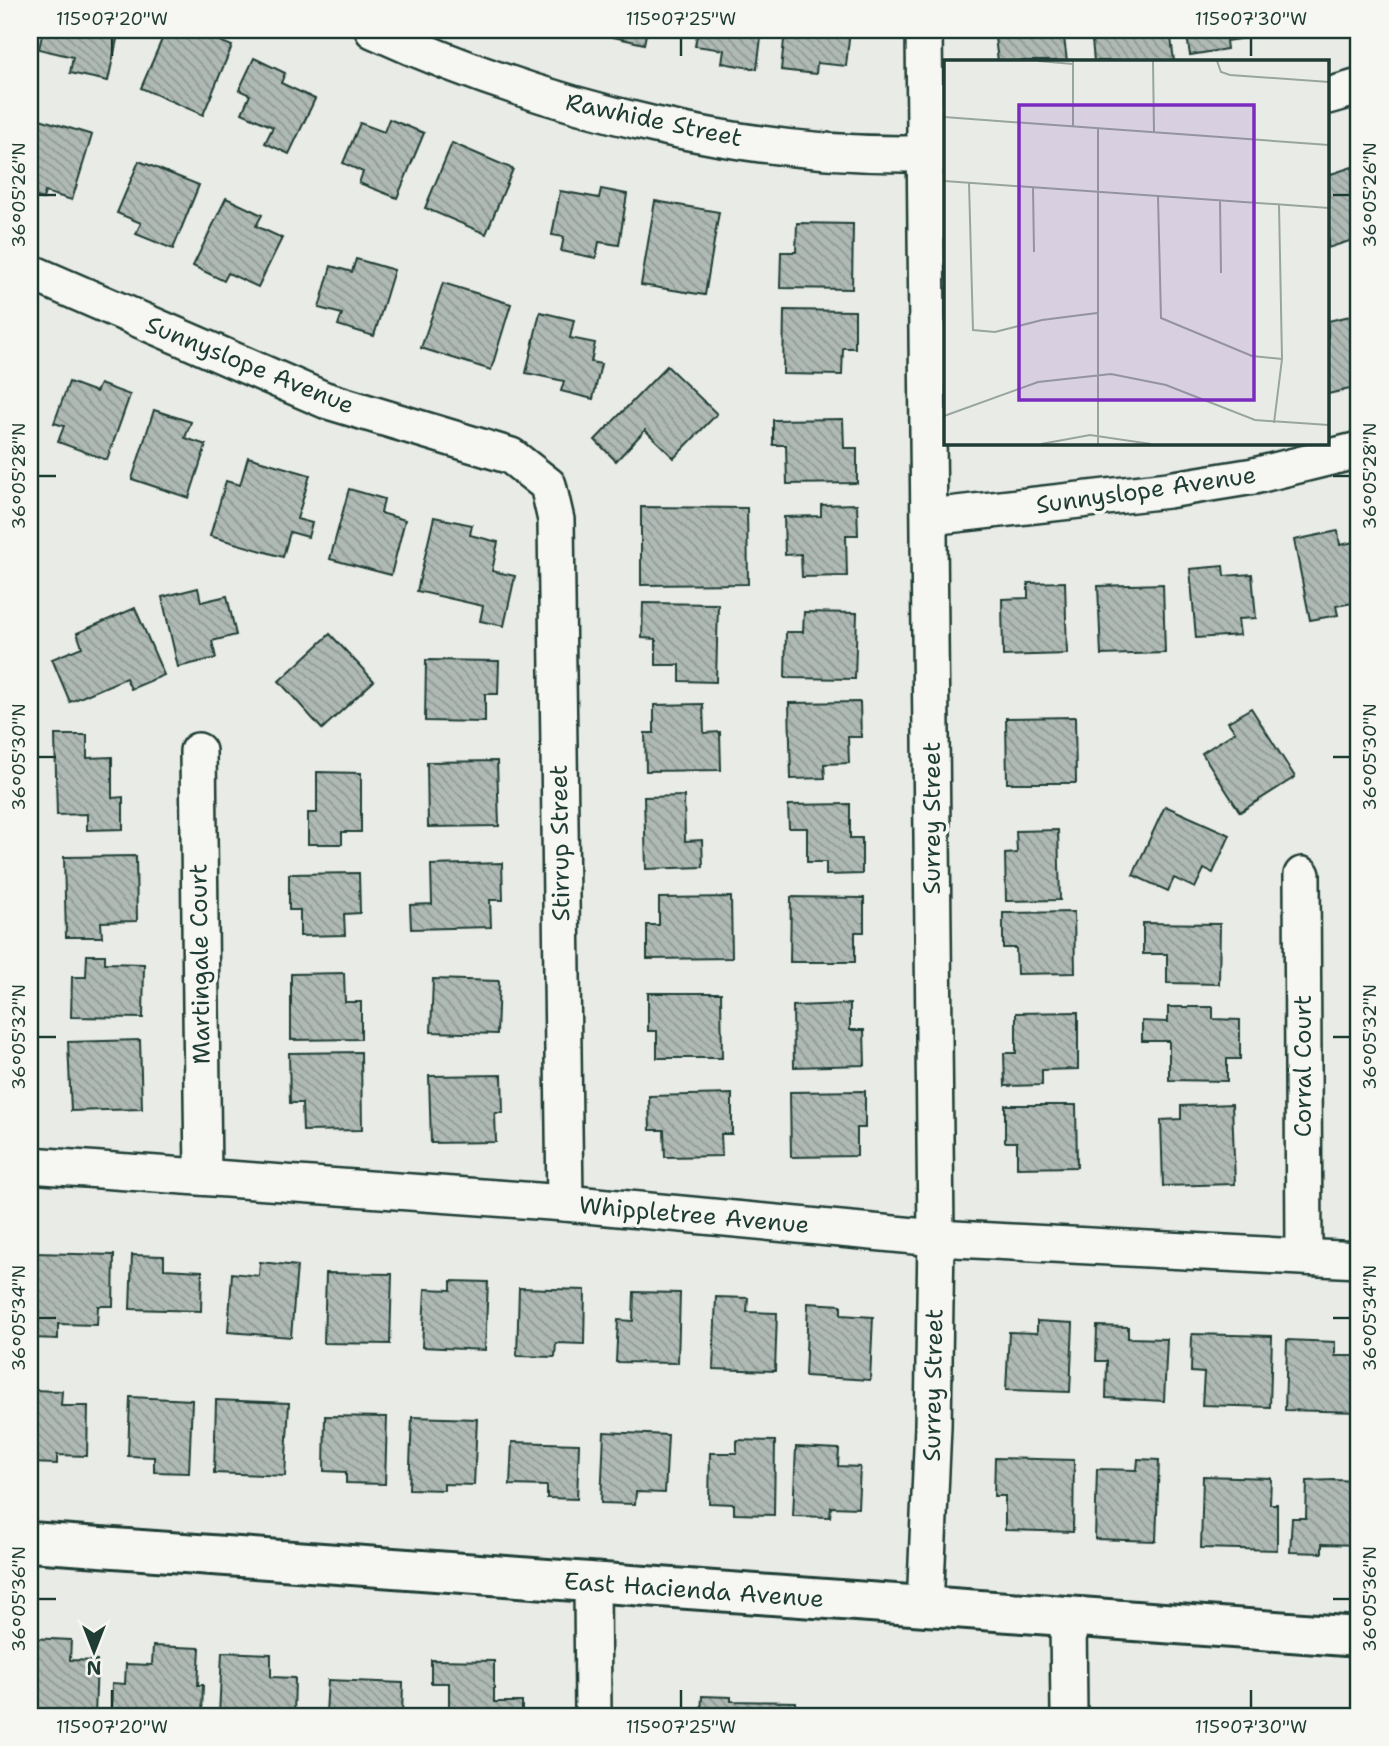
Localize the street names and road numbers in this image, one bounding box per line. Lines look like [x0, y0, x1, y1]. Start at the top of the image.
street label: Rawhide Street [563, 86, 745, 154]
street label: Sunnyslope Avenue [141, 309, 359, 421]
street label: Sunnyslope Avenue [1034, 459, 1258, 521]
street label: Surrey Street [916, 742, 948, 895]
street label: Stirrup Street [543, 764, 577, 922]
street label: Martingale Court [182, 863, 218, 1065]
street label: Corral Court [1287, 995, 1319, 1137]
street label: Whippletree Avenue [577, 1189, 811, 1241]
street label: Surrey Street [916, 1308, 950, 1462]
street label: East Hacienda Avenue [563, 1565, 825, 1615]

